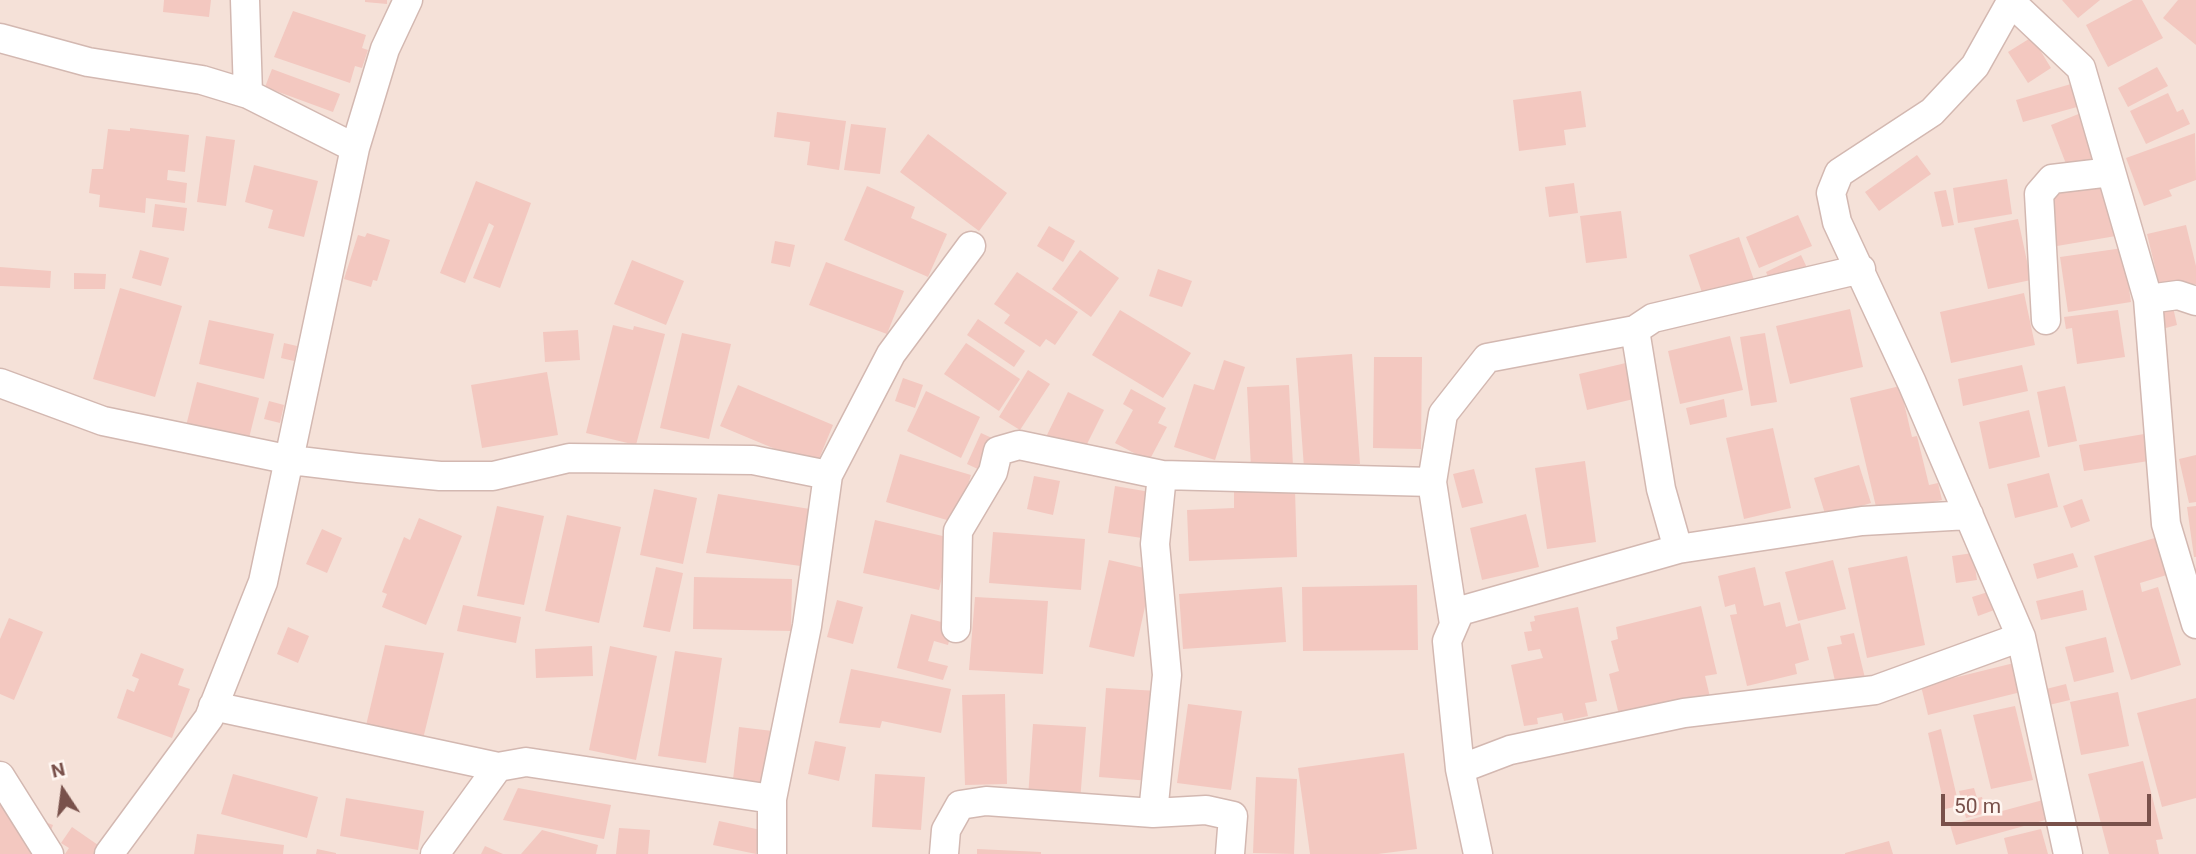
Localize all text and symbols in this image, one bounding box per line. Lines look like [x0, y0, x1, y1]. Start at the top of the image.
north arrow [28, 756, 98, 826]
text: N [49, 757, 67, 783]
scale bar [1944, 780, 2154, 824]
text: 50 m [1954, 794, 2001, 818]

